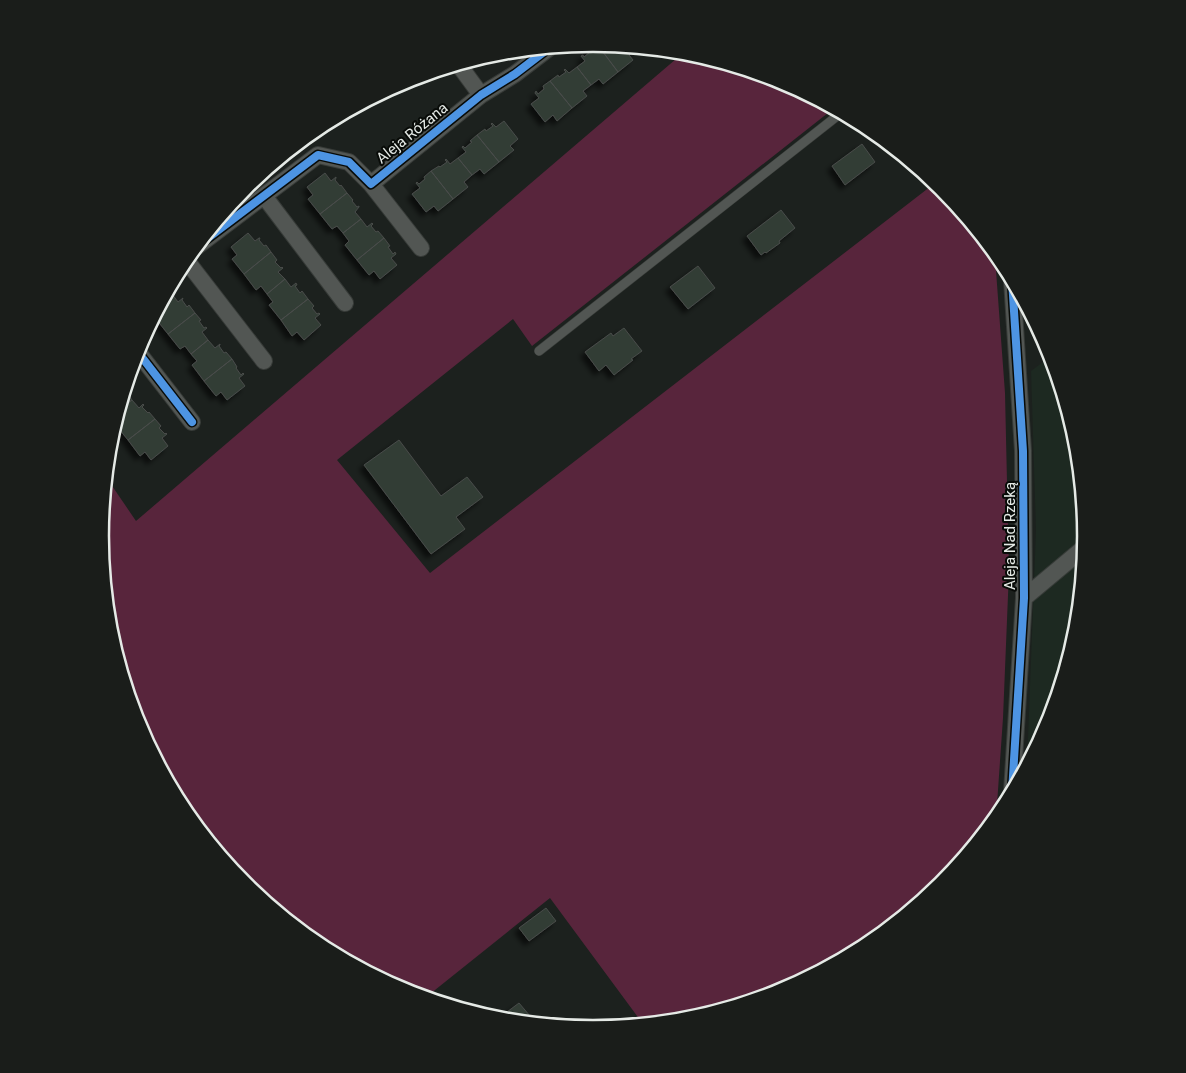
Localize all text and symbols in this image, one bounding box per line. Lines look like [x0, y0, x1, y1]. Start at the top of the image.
street label: Aleja Różana [373, 99, 451, 167]
street label: Aleja Nad Rzeką [1001, 482, 1019, 590]

